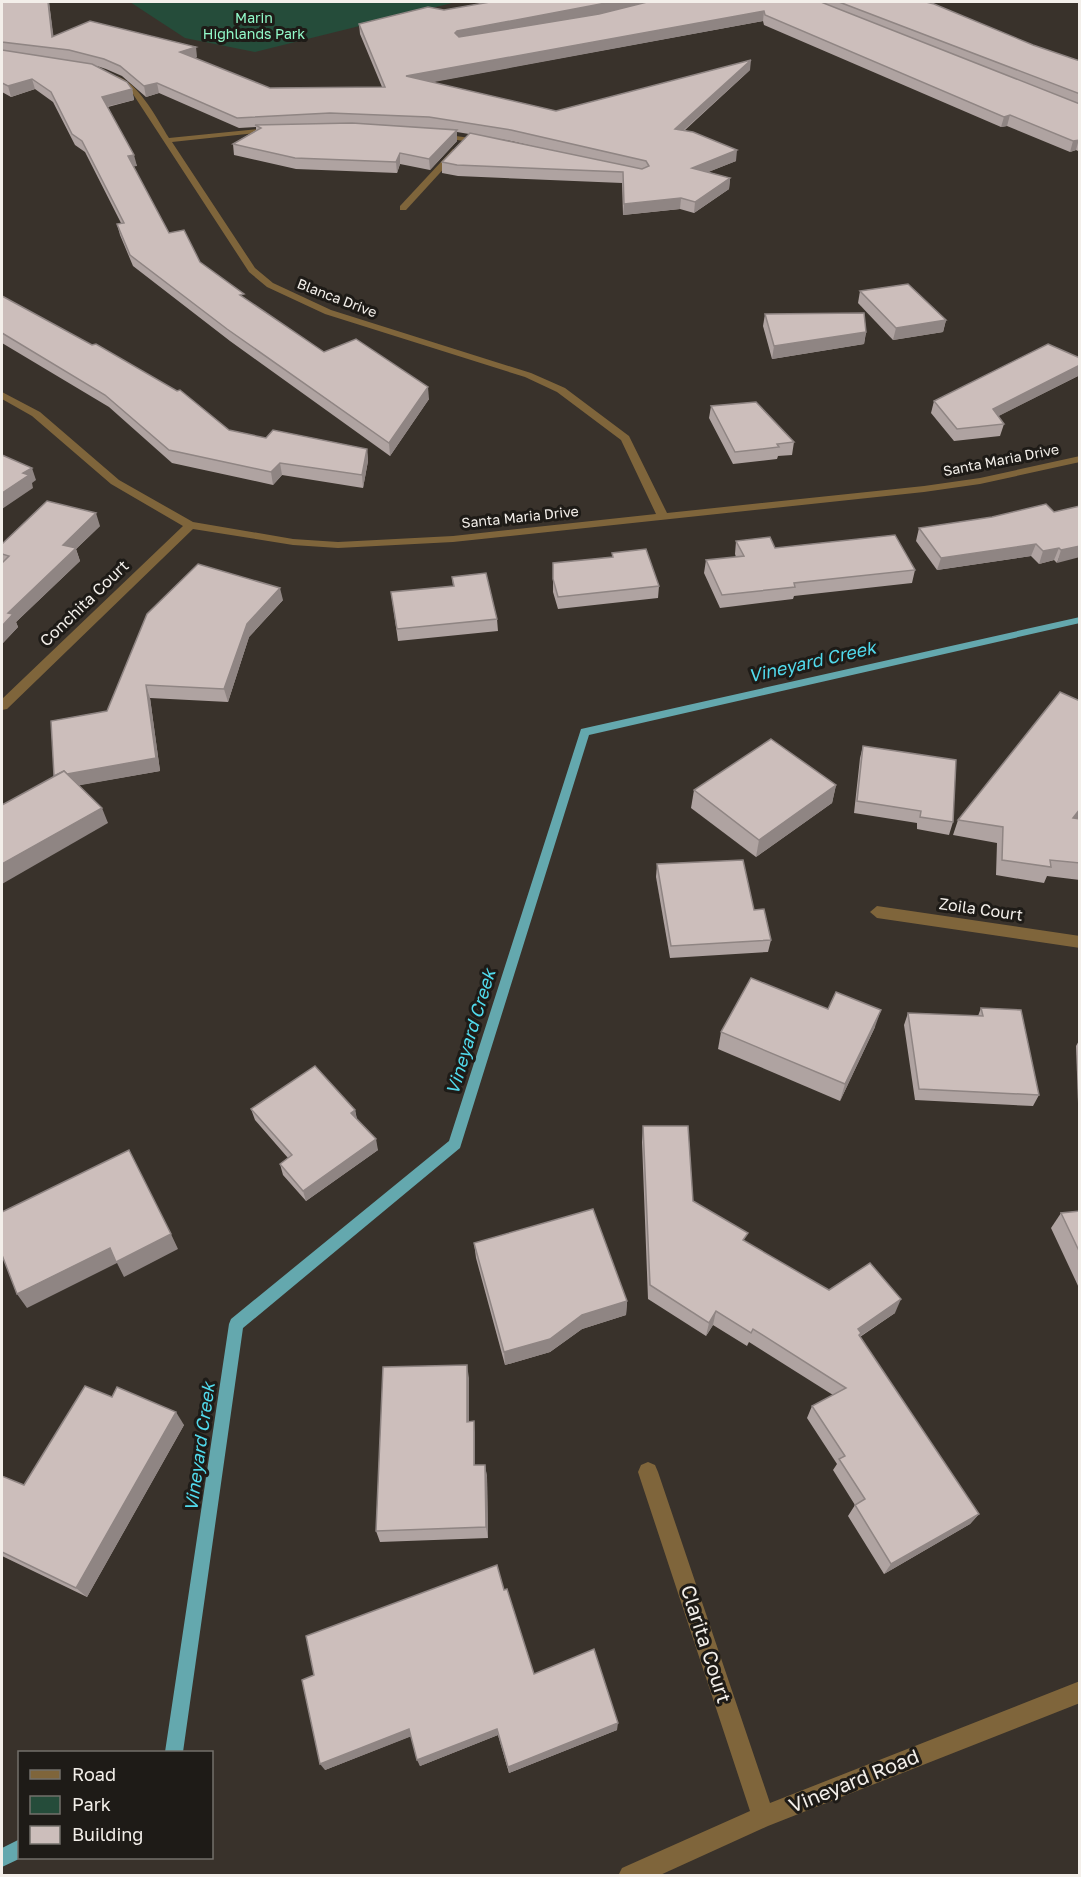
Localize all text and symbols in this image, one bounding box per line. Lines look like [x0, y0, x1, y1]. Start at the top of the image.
park label: Marin Highlands Park [203, 9, 305, 42]
street label: Blanca Drive [295, 275, 379, 321]
street label: Santa Maria Drive [942, 440, 1060, 479]
street label: Santa Maria Drive [461, 502, 579, 531]
street label: Conchita Court [35, 556, 133, 650]
water label: Vineyard Creek [746, 635, 879, 686]
street label: Zoila Court [938, 893, 1024, 925]
water label: Vineyard Creek [440, 964, 500, 1097]
water label: Vineyard Creek [179, 1379, 219, 1513]
street label: Clarita Court [677, 1582, 737, 1706]
street label: Vineyard Road [785, 1743, 922, 1817]
legend [18, 1751, 213, 1859]
text: Road [72, 1763, 116, 1785]
text: Park [72, 1793, 111, 1815]
text: Building [72, 1823, 143, 1845]

